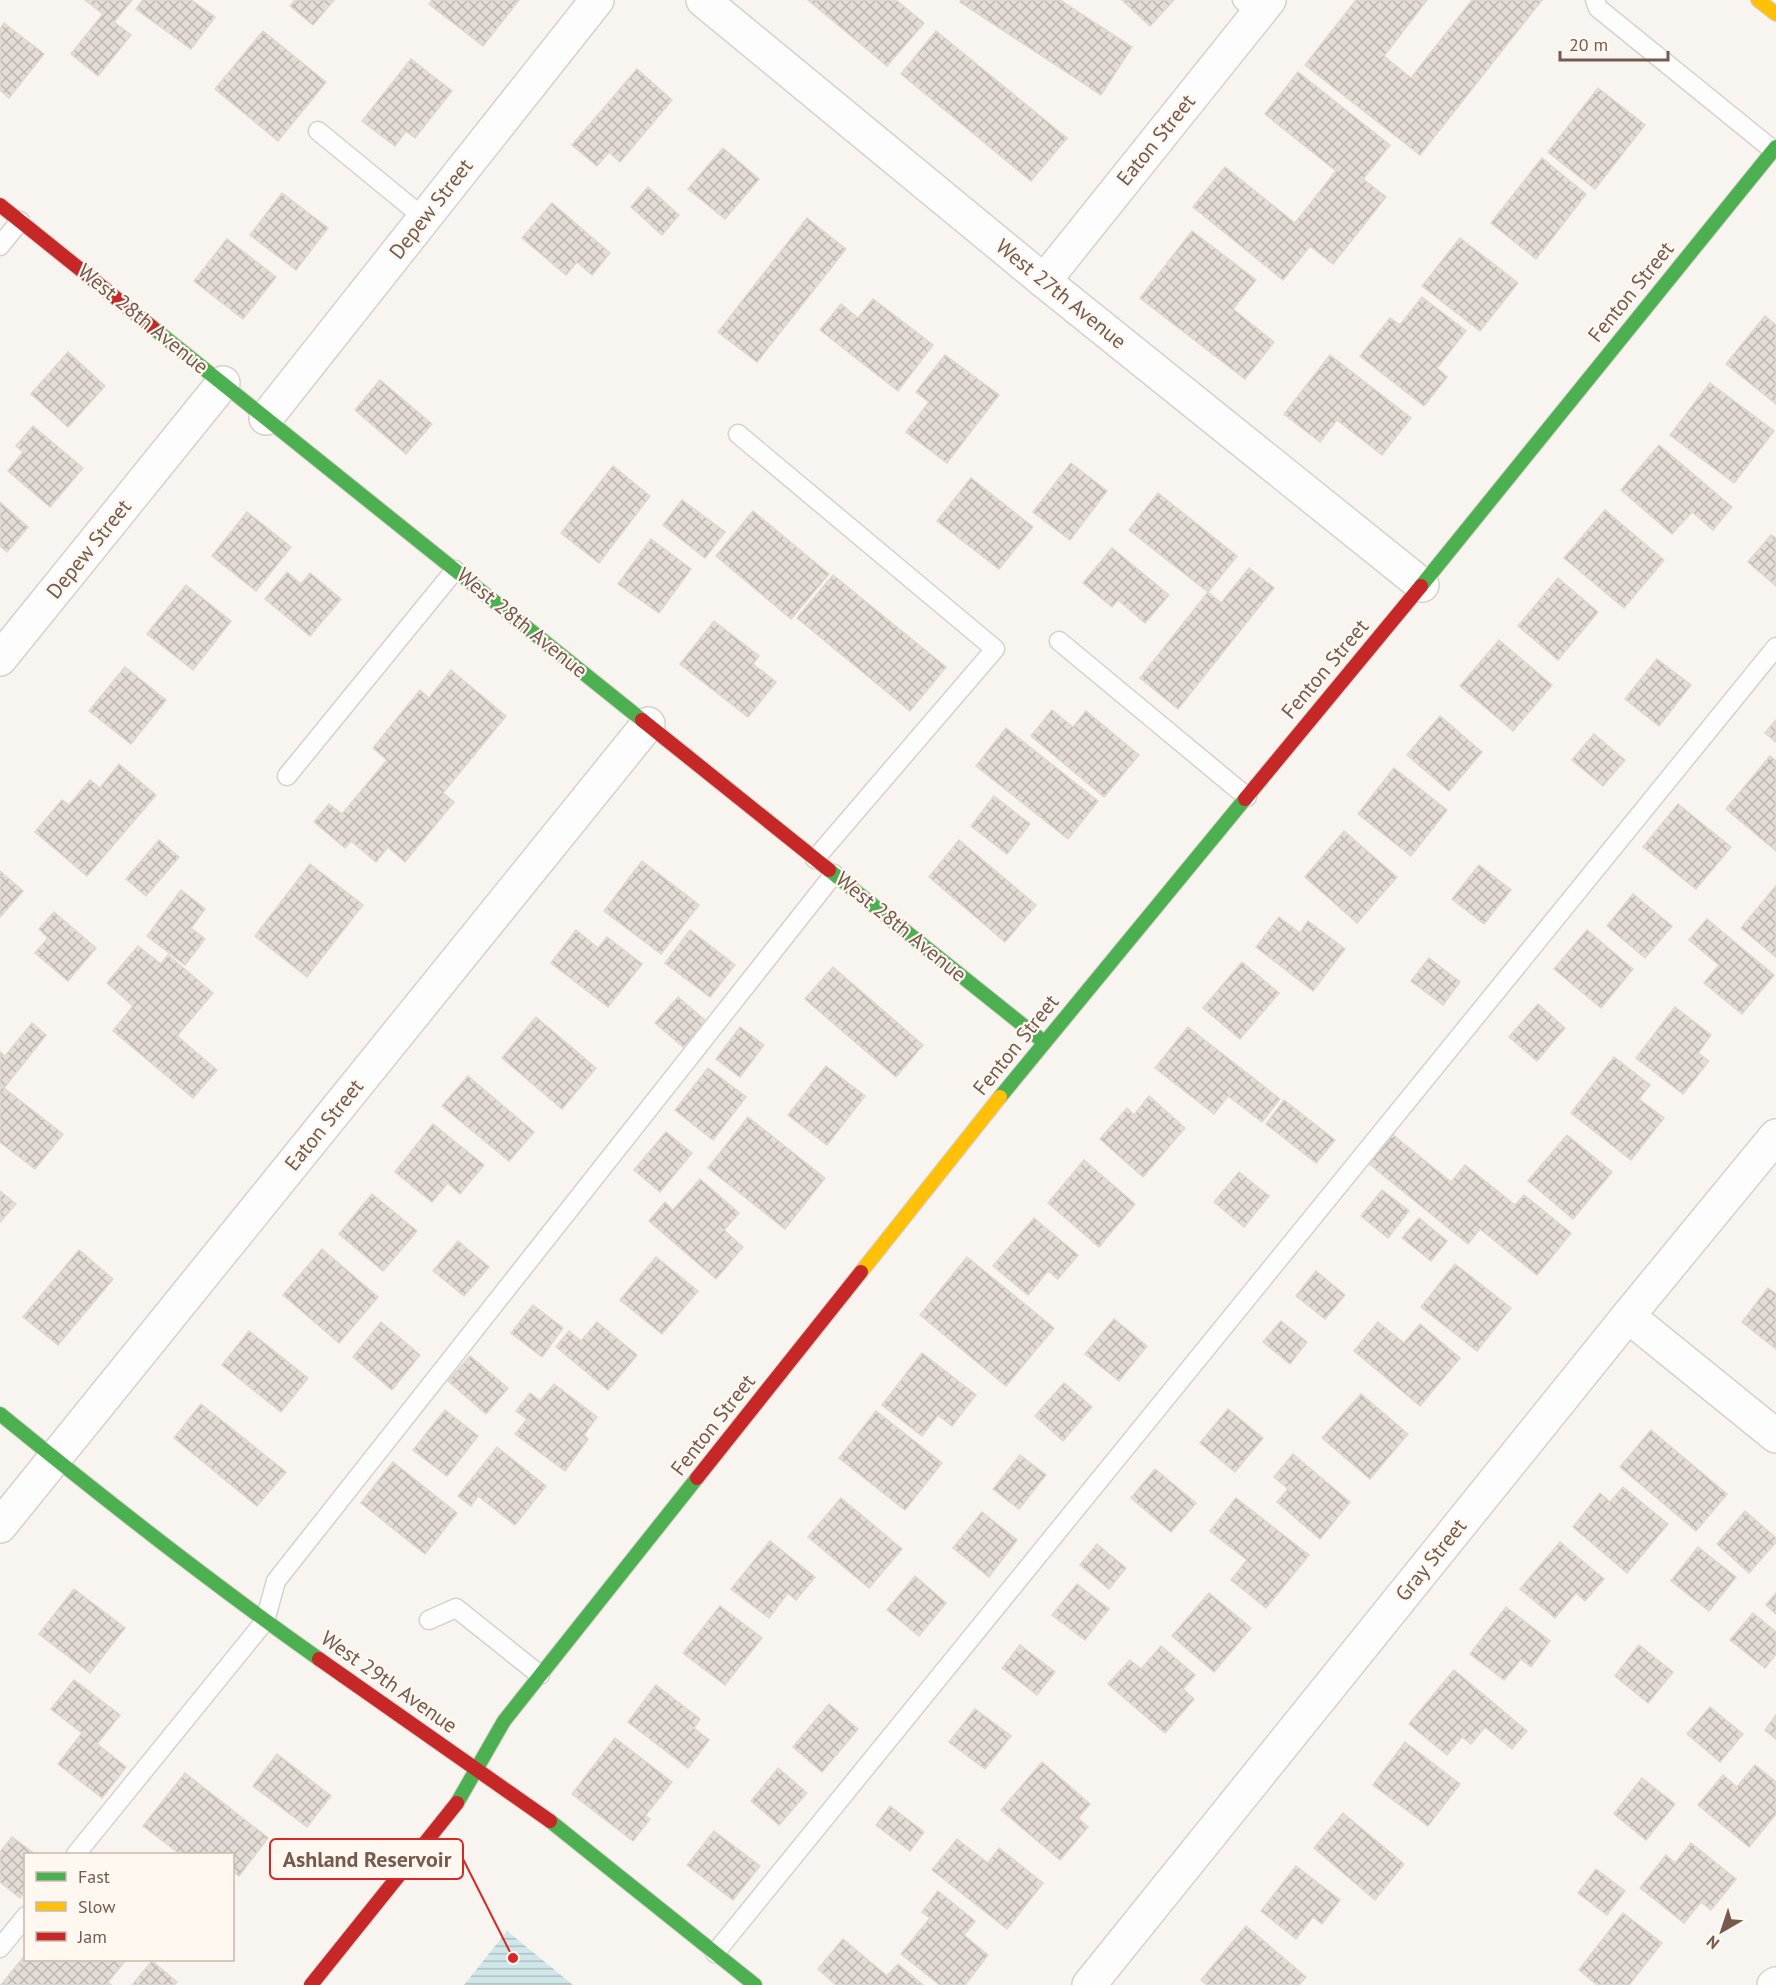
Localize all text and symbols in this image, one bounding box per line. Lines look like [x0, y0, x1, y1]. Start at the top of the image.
scale bar [1560, 24, 1668, 62]
text: 20 m [1569, 33, 1608, 56]
street label: Eaton Street [1110, 88, 1201, 191]
street label: Depew Street [383, 153, 478, 264]
street label: West 27th Avenue [991, 233, 1132, 355]
street label: Fenton Street [1582, 236, 1679, 348]
street label: West 28th Avenue [72, 258, 214, 380]
street label: Depew Street [40, 493, 137, 604]
street label: West 28th Avenue [451, 562, 593, 684]
street label: Fenton Street [1275, 613, 1374, 724]
street label: West 28th Avenue [830, 866, 972, 988]
street label: Fenton Street [967, 989, 1064, 1101]
street label: Eaton Street [278, 1073, 369, 1176]
street label: Fenton Street [664, 1368, 761, 1481]
street label: Gray Street [1389, 1513, 1472, 1607]
street label: West 29th Avenue [316, 1624, 463, 1739]
callout: Ashland Reservoir [270, 1839, 463, 1879]
text: Ashland Reservoir [283, 1845, 452, 1873]
legend [24, 1853, 234, 1961]
text: Fast [78, 1865, 110, 1888]
text: Slow [78, 1895, 116, 1918]
north arrow [1692, 1901, 1752, 1961]
text: Jam [77, 1925, 107, 1948]
text: N [1702, 1932, 1723, 1954]

